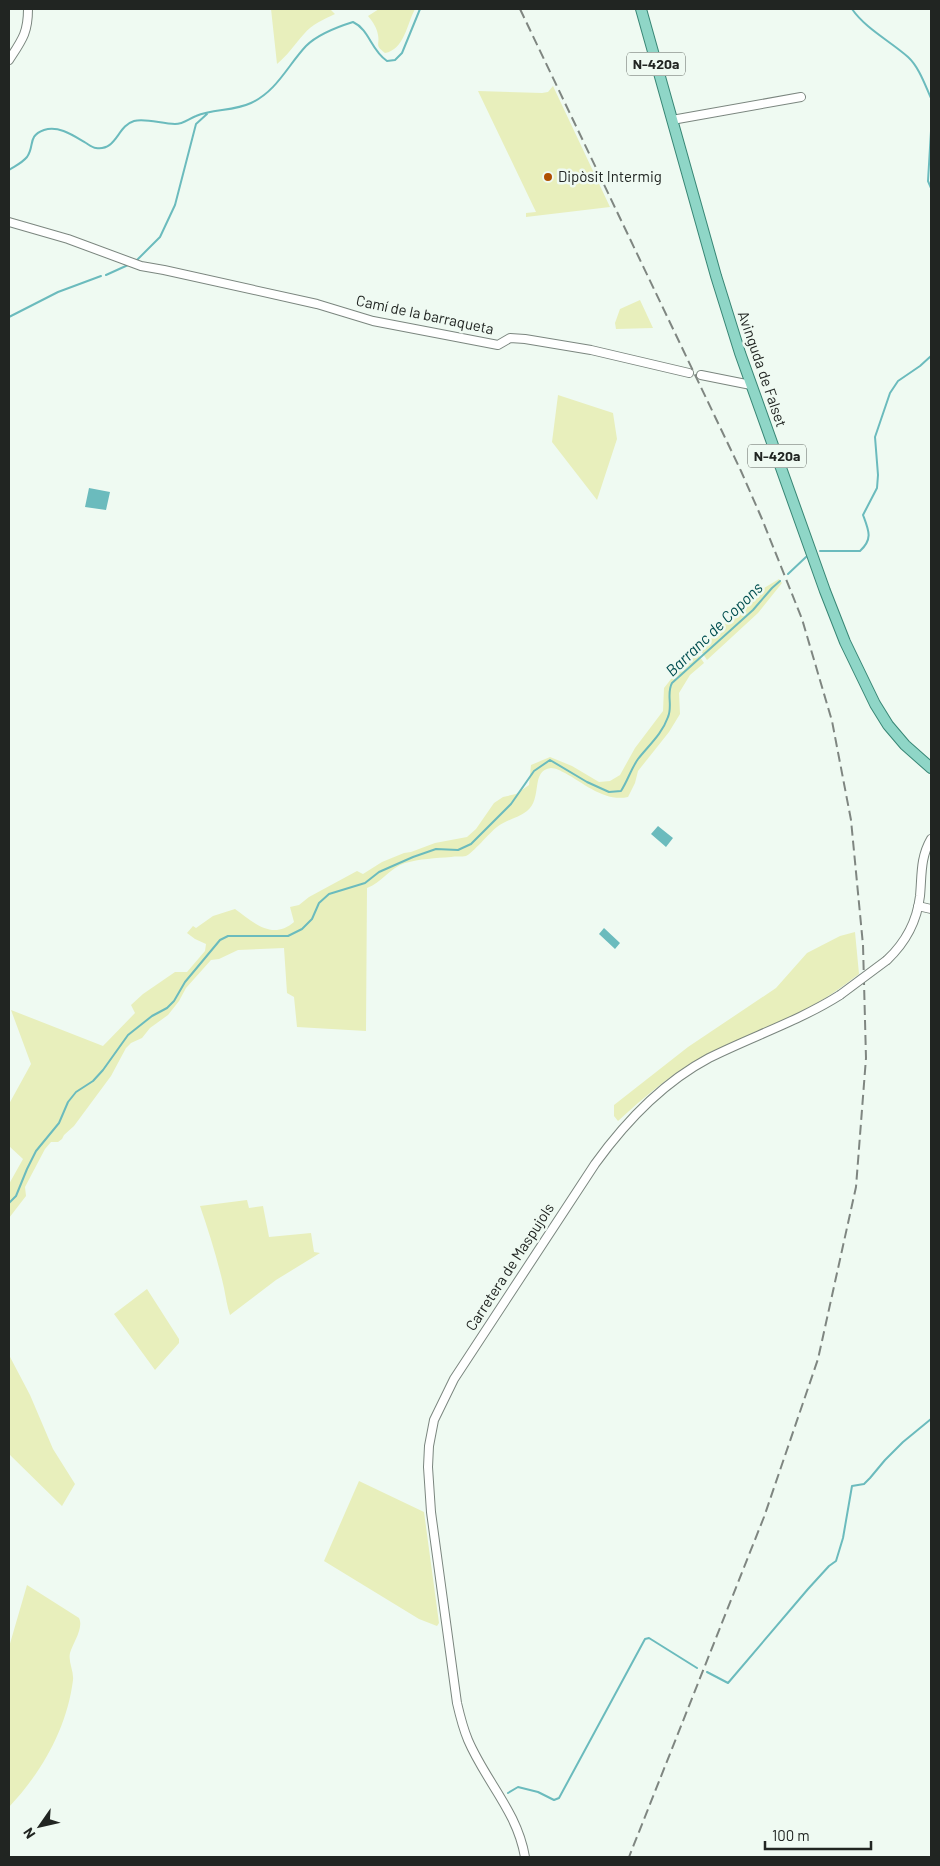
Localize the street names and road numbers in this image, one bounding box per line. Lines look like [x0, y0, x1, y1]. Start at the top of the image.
road number: N-420a [627, 52, 685, 76]
street label: Camí de la barraqueta [355, 291, 496, 337]
street label: Avinguda de Falset [735, 308, 791, 429]
road number: N-420a [748, 444, 806, 468]
street label: Carretera de Maspujols [461, 1199, 557, 1334]

